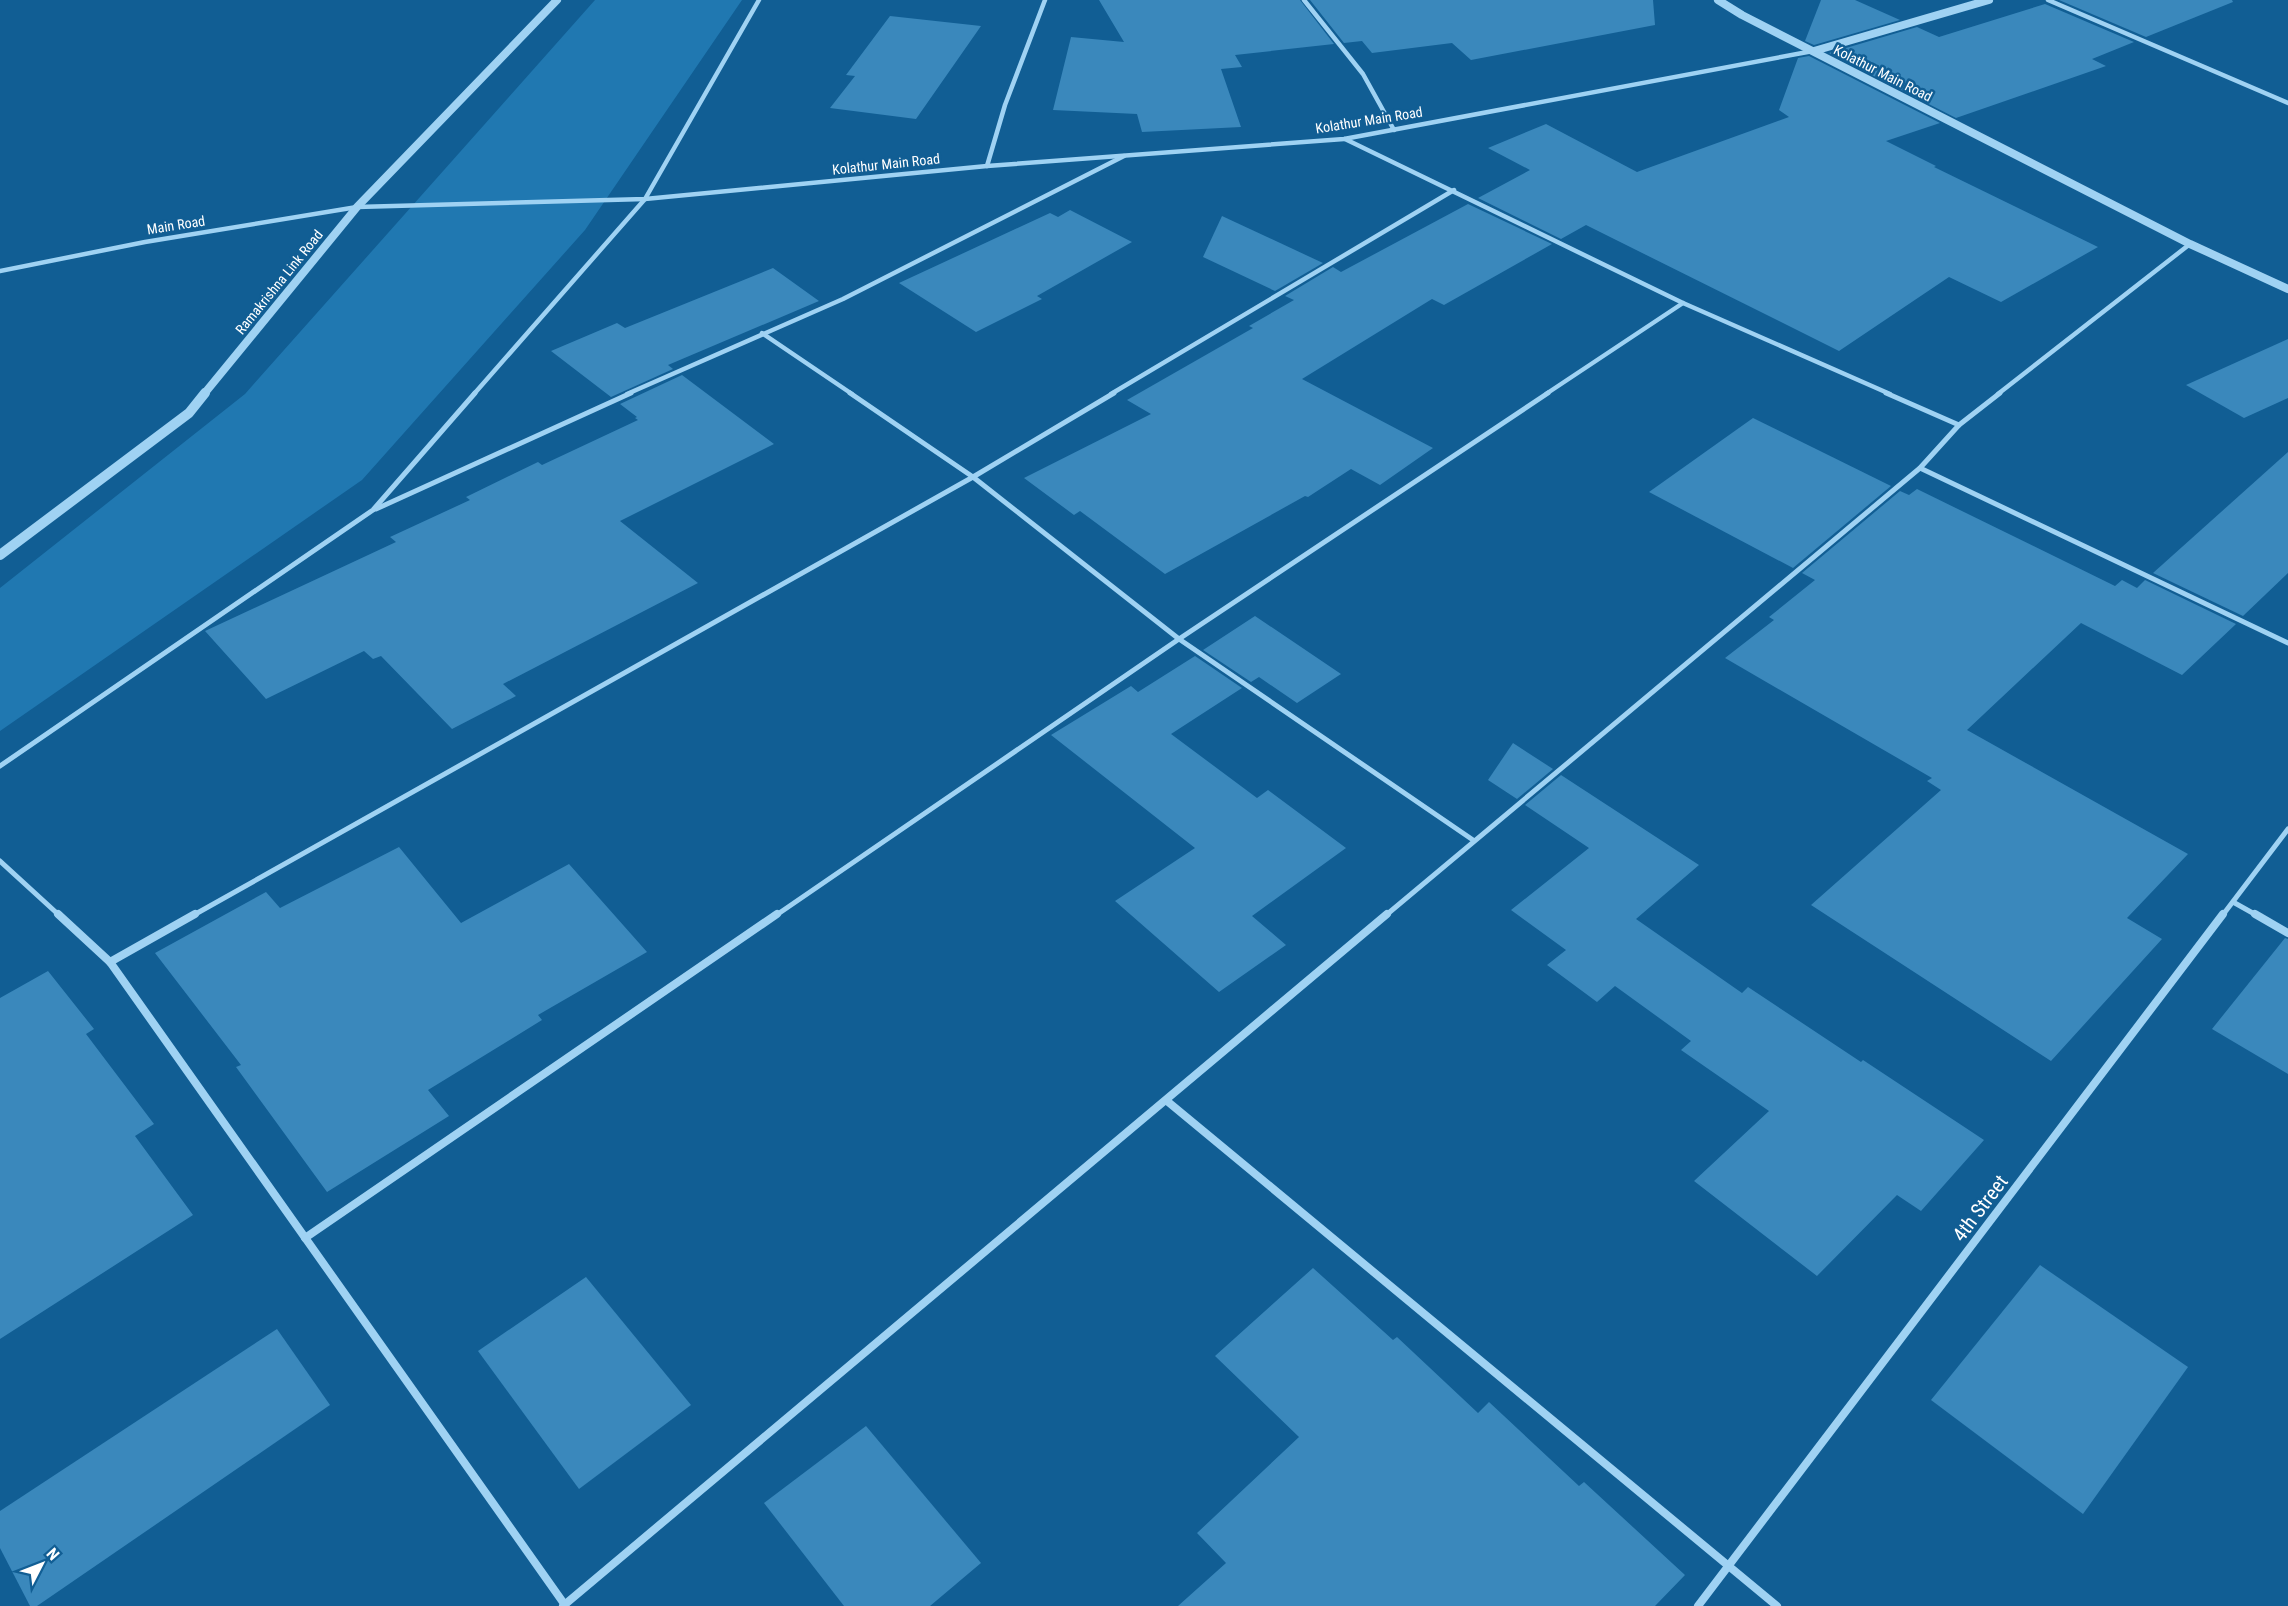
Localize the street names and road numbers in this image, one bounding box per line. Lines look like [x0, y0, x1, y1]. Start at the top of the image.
street label: Kolathur Main Road [1831, 41, 1935, 105]
street label: Kolathur Main Road [1314, 104, 1424, 136]
street label: Kolathur Main Road [831, 150, 941, 178]
street label: Main Road [146, 213, 206, 237]
street label: Ramakrishna Link Road [232, 227, 326, 337]
street label: 4th Street [1947, 1170, 2013, 1246]

